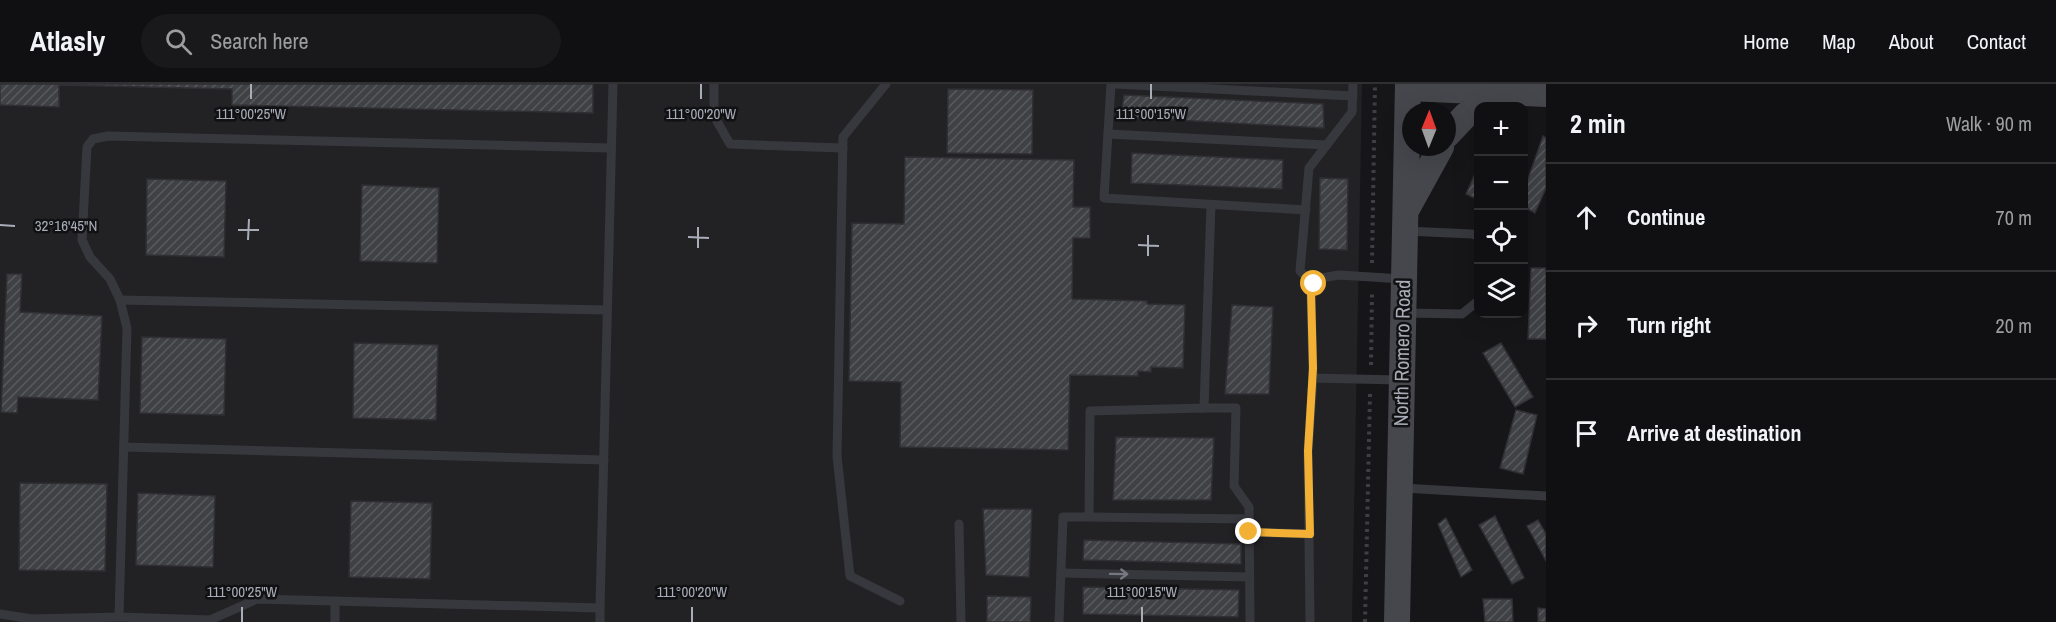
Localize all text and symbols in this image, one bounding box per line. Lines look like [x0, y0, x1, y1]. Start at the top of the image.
search box [141, 14, 561, 68]
text: Atlasly [30, 22, 105, 60]
icon: search [162, 25, 195, 58]
text: Search here [210, 26, 309, 56]
text: Home [1743, 27, 1789, 56]
text: Map [1822, 27, 1856, 56]
text: About [1889, 27, 1934, 56]
text: Contact [1967, 27, 2026, 56]
north arrow [1402, 102, 1456, 156]
map controls [1474, 102, 1528, 318]
button: + [1474, 102, 1528, 156]
text: 111°00'25"W [216, 103, 287, 124]
text: 111°00'20"W [666, 103, 737, 124]
text: 111°00'15"W [1116, 103, 1187, 124]
text: 2 min [1570, 106, 1626, 141]
text: Walk · 90 m [1946, 110, 2032, 137]
button: − [1474, 156, 1528, 210]
icon: ahead [1570, 201, 1603, 234]
text: Continue [1627, 202, 1705, 232]
text: 70 m [1996, 204, 2032, 231]
button: locate [1474, 210, 1528, 264]
text: 32°16'45"N [35, 215, 97, 236]
button: layers [1474, 264, 1528, 318]
route start [1300, 270, 1326, 296]
street label: North Romero Road [1387, 279, 1416, 427]
icon: right [1570, 309, 1603, 342]
text: Turn right [1627, 310, 1711, 340]
text: 20 m [1996, 312, 2032, 339]
icon: arrive [1570, 417, 1603, 450]
text: Arrive at destination [1627, 418, 1801, 448]
route end [1235, 518, 1261, 544]
one-way arrow [1109, 568, 1129, 580]
text: 111°00'25"W [207, 581, 278, 602]
text: 111°00'20"W [657, 581, 728, 602]
text: 111°00'15"W [1107, 581, 1178, 602]

